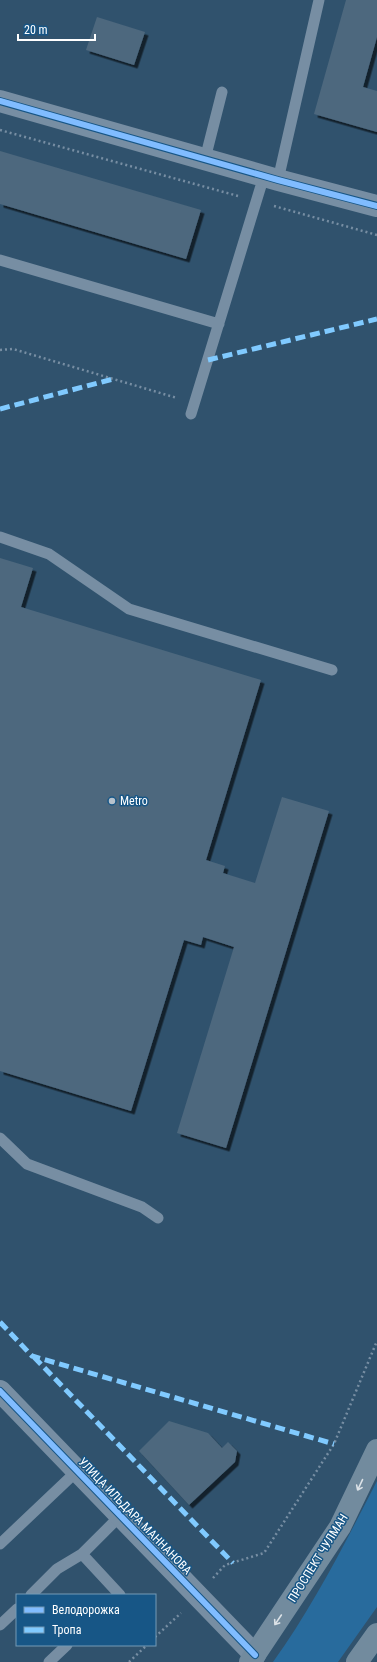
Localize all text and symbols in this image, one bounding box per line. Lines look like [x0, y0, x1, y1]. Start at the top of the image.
scale bar [18, 16, 95, 42]
text: 20 m [24, 23, 48, 37]
place label: Metro [120, 794, 148, 808]
marker: Metro [107, 796, 117, 806]
street label: УЛИЦА ИЛЬДАРА МАННАНОВА [76, 1455, 194, 1577]
one-way arrow [356, 1479, 363, 1491]
street label: ПРОСПЕКТ ЧУЛМАН [285, 1511, 351, 1605]
legend [16, 1594, 156, 1646]
text: Велодорожка [52, 1603, 120, 1617]
one-way arrow [274, 1614, 282, 1626]
text: Тропа [52, 1623, 82, 1637]

